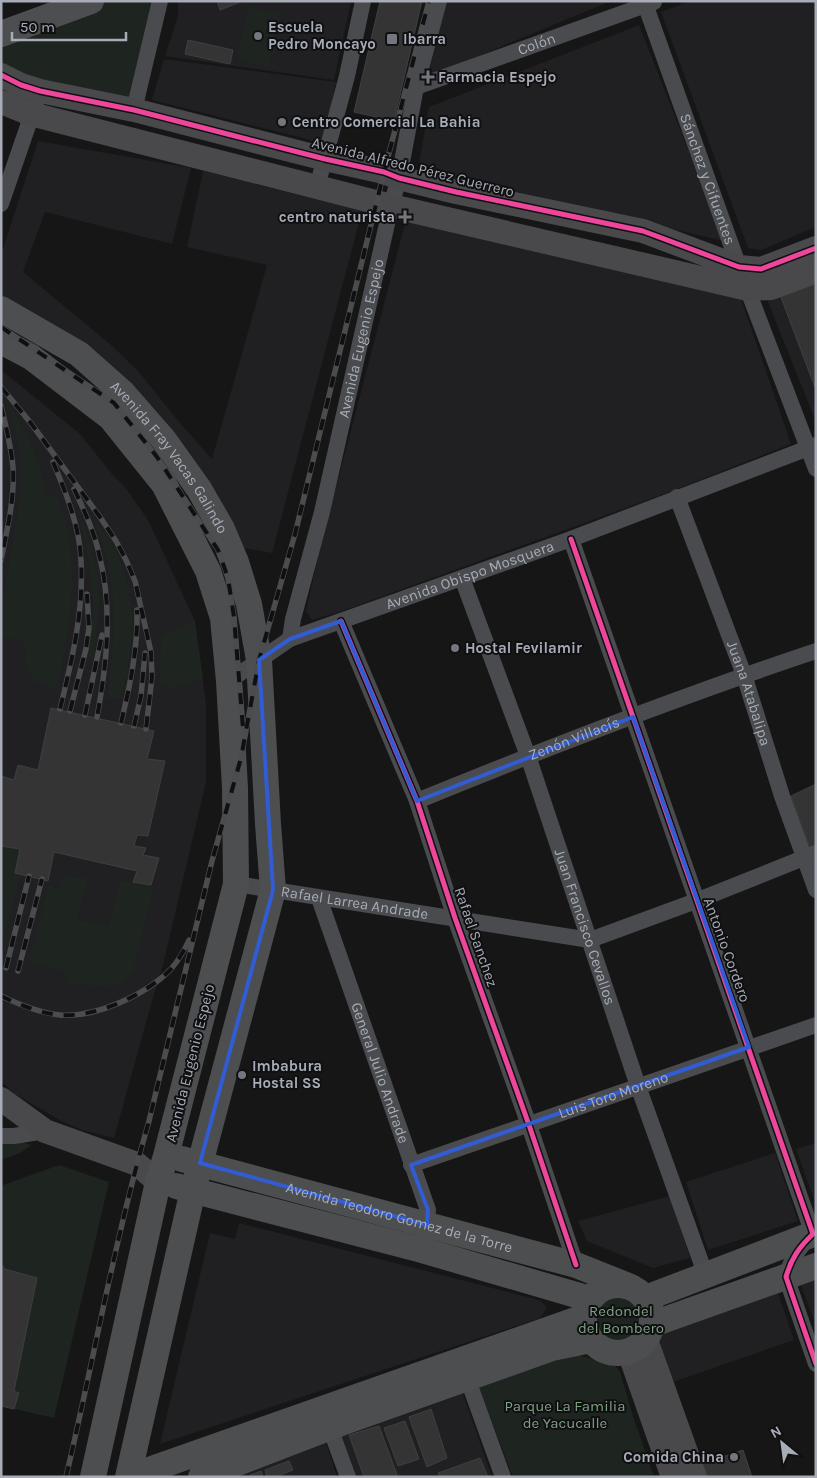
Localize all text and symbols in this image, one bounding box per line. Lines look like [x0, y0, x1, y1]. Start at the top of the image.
scale bar [12, 10, 126, 42]
text: 50 m [20, 18, 55, 36]
place label: Escuela Pedro Moncayo [268, 18, 376, 53]
street label: Colón [515, 29, 558, 59]
marker: Escuela Pedro Moncayo [252, 30, 264, 42]
place label: Ibarra [403, 30, 446, 48]
marker: Ibarra [385, 32, 399, 46]
place label: Farmacia Espejo [438, 68, 556, 86]
marker: Farmacia Espejo [422, 71, 434, 83]
street label: Sánchez y Cifuentes [676, 111, 739, 247]
place label: Centro Comercial La Bahia [292, 113, 480, 131]
marker: Centro Comercial La Bahia [276, 116, 288, 128]
street label: Avenida Alfredo Pérez Guerrero [310, 133, 516, 201]
place label: centro naturista [279, 208, 395, 226]
marker: centro naturista [399, 211, 411, 223]
street label: Avenida Eugenio Espejo [334, 257, 388, 420]
street label: Avenida Fray Vacas Galindo [107, 377, 232, 537]
street label: Avenida Obispo Mosquera [383, 537, 556, 613]
street label: Juana Atabalipa [723, 638, 775, 748]
place label: Hostal Fevilamir [465, 639, 582, 657]
marker: Hostal Fevilamir [449, 642, 461, 654]
street label: Zenón Villacís [526, 713, 622, 764]
street label: Juan Francisco Cevallos [551, 846, 619, 1007]
street label: Rafael Larrea Andrade [280, 882, 429, 923]
street label: Rafael Sanchez [451, 885, 501, 989]
street label: Antonio Cordero [700, 895, 754, 1005]
street label: Avenida Eugenio Espejo [162, 982, 218, 1144]
street label: General Julio Andrade [347, 1000, 413, 1146]
place label: Imbabura Hostal SS [252, 1057, 322, 1092]
street label: Luis Toro Moreno [556, 1068, 671, 1122]
marker: Imbabura Hostal SS [236, 1069, 248, 1081]
street label: Avenida Teodoro Gomez de la Torre [284, 1178, 515, 1257]
park label: Redondel del Bombero [578, 1302, 664, 1337]
park label: Parque La Familia de Yacucalle [504, 1397, 626, 1432]
north arrow [757, 1418, 807, 1468]
text: N [767, 1422, 784, 1442]
place label: Comida China [623, 1448, 724, 1466]
marker: Comida China [728, 1451, 740, 1463]

